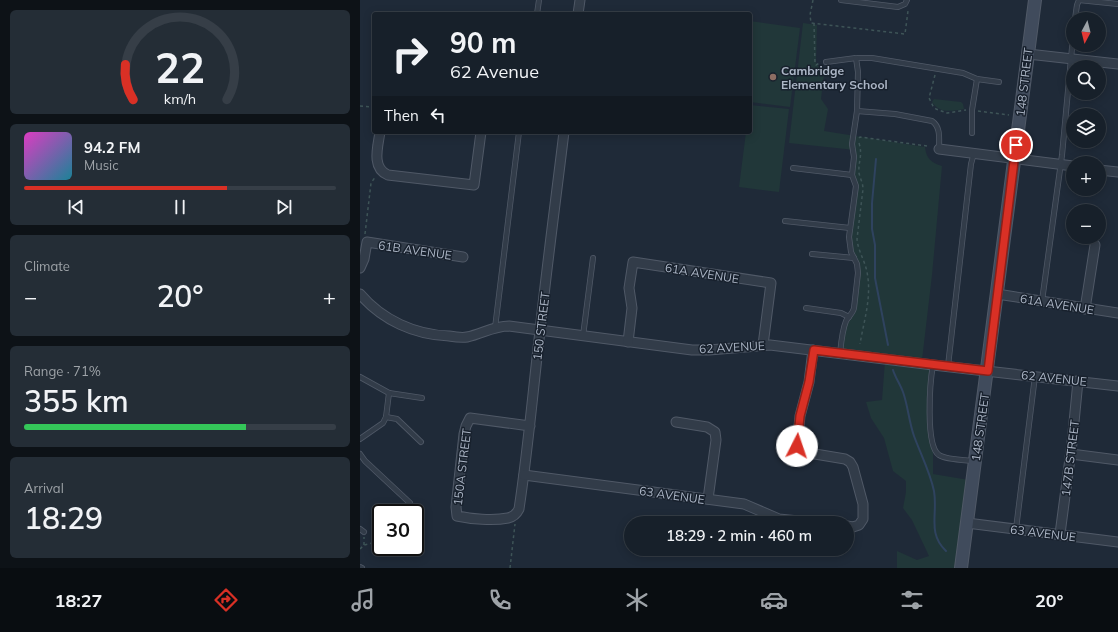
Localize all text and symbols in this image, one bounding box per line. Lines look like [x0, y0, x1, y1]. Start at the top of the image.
north arrow [1066, 12, 1106, 52]
map controls [1066, 12, 1106, 244]
text: 90 m [450, 25, 516, 60]
icon: right [384, 28, 436, 80]
text: 22 [155, 41, 205, 93]
street label: 148 STREET [1012, 46, 1036, 117]
text: 62 Avenue [450, 60, 539, 83]
button: search [1066, 60, 1106, 100]
place label: Cambridge Elementary School [781, 63, 888, 92]
marker: Cambridge Elementary School [768, 72, 778, 82]
text: km/h [164, 90, 196, 108]
icon: left [427, 104, 449, 126]
text: Then [384, 106, 419, 125]
button: layers [1066, 108, 1106, 148]
pin [999, 128, 1033, 162]
icon: arrive [1005, 134, 1027, 156]
text: 94.2 FM [84, 138, 140, 157]
button: + [1066, 156, 1106, 196]
text: Music [84, 157, 119, 173]
icon: previous [65, 196, 87, 218]
icon: pause [169, 196, 191, 218]
icon: next [273, 196, 295, 218]
button: − [1066, 204, 1106, 244]
street label: 61B AVENUE [377, 237, 453, 263]
text: Climate [24, 258, 70, 274]
street label: 61A AVENUE [664, 260, 740, 286]
text: 20° [156, 277, 204, 315]
text: − [24, 283, 37, 311]
text: + [323, 283, 336, 311]
street label: 150 STREET [529, 290, 553, 361]
street label: 61A AVENUE [1019, 291, 1095, 317]
street label: 62 AVENUE [699, 338, 765, 356]
text: Range · 71% [24, 363, 101, 379]
street label: 62 AVENUE [1020, 367, 1088, 389]
text: 355 km [24, 382, 129, 420]
street label: 148 STREET [968, 391, 992, 462]
street label: 147B STREET [1058, 418, 1082, 497]
position arrow [776, 425, 818, 467]
street label: 150A STREET [450, 427, 474, 506]
text: Arrival [24, 480, 64, 496]
street label: 63 AVENUE [638, 483, 706, 507]
text: 18:29 [24, 499, 103, 537]
speed limit sign: 30 [372, 504, 424, 556]
street label: 63 AVENUE [1009, 522, 1077, 544]
text: 18:29 · 2 min · 460 m [666, 526, 812, 545]
icon: directions [212, 586, 240, 614]
icon: music [349, 586, 377, 614]
icon: phone [486, 586, 514, 614]
icon: climate [623, 586, 651, 614]
icon: car [760, 586, 788, 614]
icon: filters [898, 586, 926, 614]
text: 18:27 [55, 589, 102, 612]
text: 20° [1035, 589, 1063, 612]

